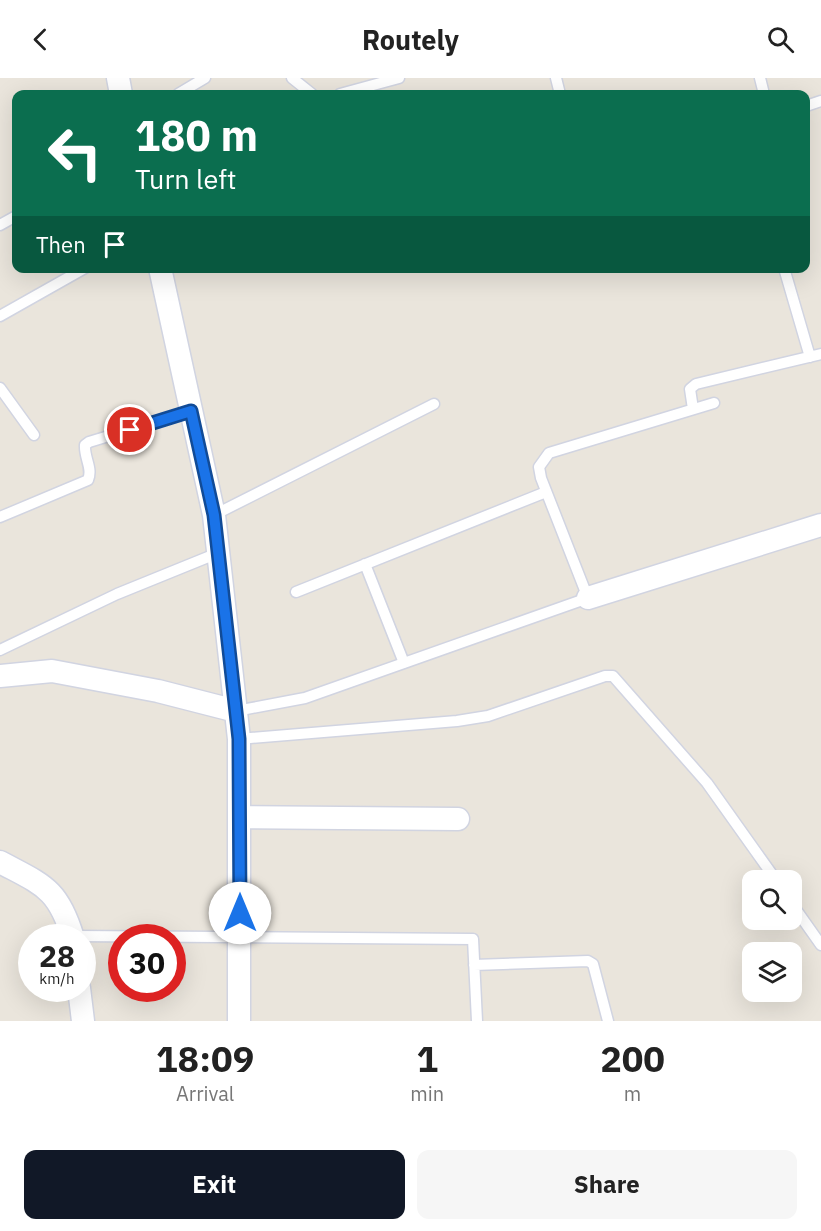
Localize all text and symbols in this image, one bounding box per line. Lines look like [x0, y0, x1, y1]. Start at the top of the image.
text: Routely [362, 22, 459, 57]
icon: back [24, 23, 57, 56]
icon: search [764, 23, 797, 56]
text: 180 m [135, 108, 258, 163]
icon: left [36, 114, 114, 192]
text: Turn left [135, 161, 236, 196]
icon: arrive [98, 228, 131, 261]
text: Then [36, 230, 86, 259]
pin [104, 404, 155, 455]
icon: arrive [113, 413, 146, 446]
map controls [742, 870, 802, 1002]
button: search [742, 870, 802, 930]
position arrow [208, 881, 272, 945]
speed limit sign: 30 [108, 924, 186, 1002]
text: 28 [39, 936, 75, 975]
button: layers [742, 942, 802, 1002]
text: km/h [39, 969, 75, 988]
text: 18:09 [156, 1035, 254, 1082]
text: 1 [416, 1035, 438, 1082]
text: 200 [600, 1035, 665, 1082]
text: Arrival [176, 1080, 234, 1107]
text: min [410, 1080, 444, 1107]
text: m [624, 1080, 641, 1107]
button: Exit [24, 1150, 405, 1219]
button: Share [417, 1150, 797, 1219]

